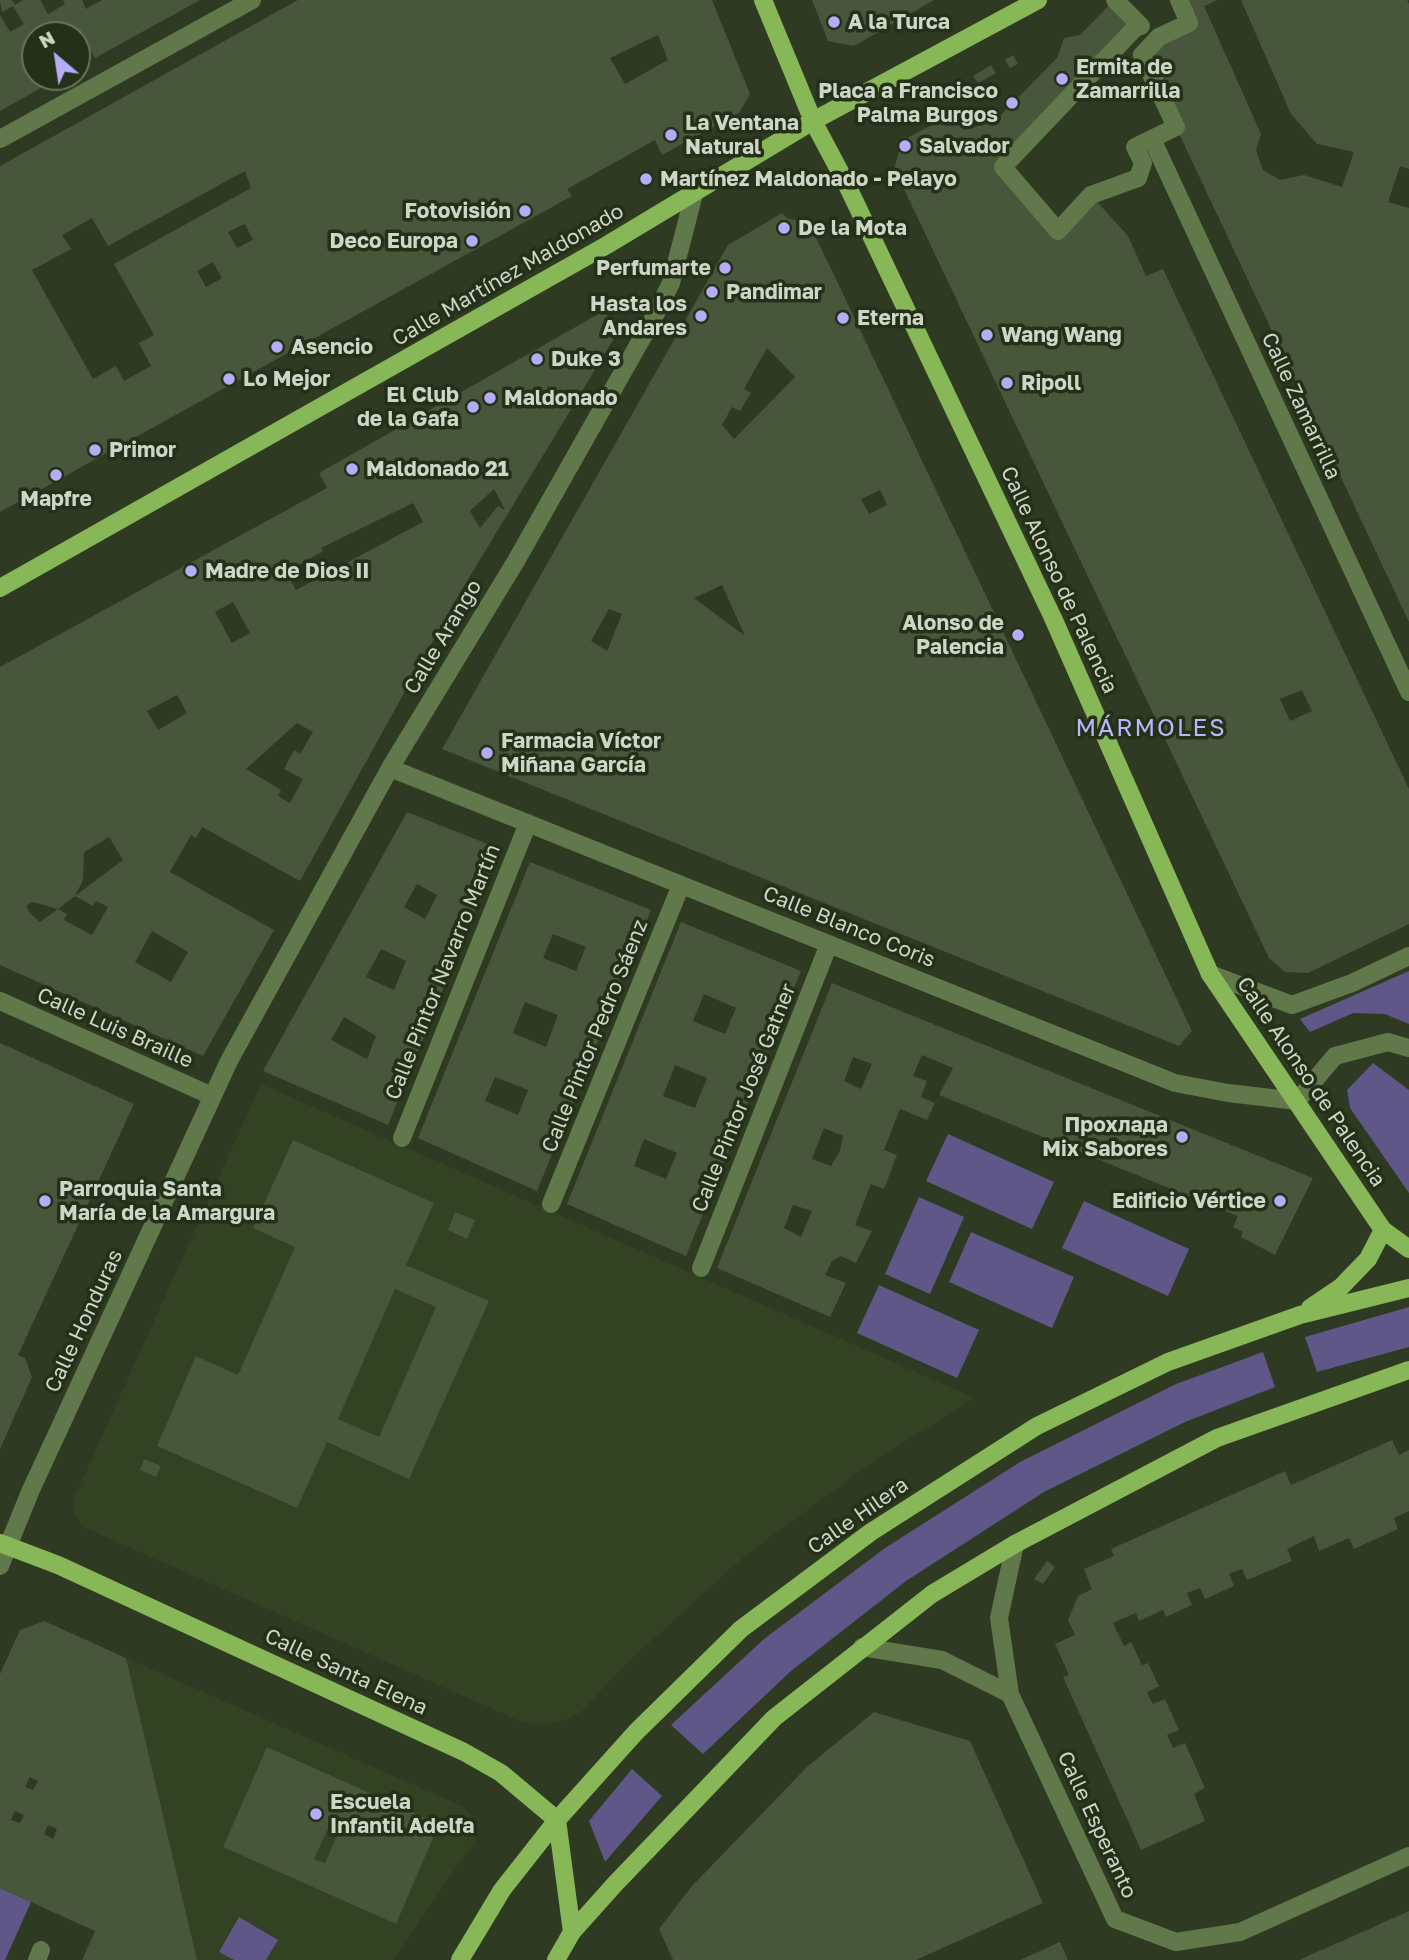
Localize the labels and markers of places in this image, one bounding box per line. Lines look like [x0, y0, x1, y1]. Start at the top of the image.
place label: A la Turca [848, 9, 950, 35]
marker: A la Turca [826, 14, 842, 30]
place label: Ermita de Zamarrilla [1076, 54, 1180, 104]
marker: Ermita de Zamarrilla [1054, 71, 1070, 87]
place label: Placa a Francisco Palma Burgos [818, 78, 998, 128]
marker: Placa a Francisco Palma Burgos [1004, 95, 1020, 111]
place label: La Ventana Natural [685, 110, 799, 160]
marker: La Ventana Natural [663, 127, 679, 143]
place label: Salvador [919, 133, 1010, 159]
marker: Salvador [897, 138, 913, 154]
place label: Martínez Maldonado - Pelayo [660, 166, 957, 192]
marker: Martínez Maldonado - Pelayo [638, 171, 654, 187]
place label: Fotovisión [404, 198, 511, 224]
marker: Fotovisión [517, 203, 533, 219]
place label: De la Mota [798, 215, 907, 241]
marker: De la Mota [776, 220, 792, 236]
place label: Deco Europa [330, 228, 458, 254]
marker: Deco Europa [464, 233, 480, 249]
place label: Perfumarte [596, 255, 711, 281]
marker: Perfumarte [717, 260, 733, 276]
place label: Pandimar [726, 279, 822, 305]
marker: Pandimar [704, 284, 720, 300]
place label: Hasta los Andares [590, 291, 687, 341]
place label: Eterna [857, 305, 924, 331]
marker: Hasta los Andares [693, 308, 709, 324]
marker: Eterna [835, 310, 851, 326]
place label: Wang Wang [1001, 322, 1122, 348]
marker: Wang Wang [979, 327, 995, 343]
place label: Asencio [291, 334, 373, 360]
marker: Asencio [269, 339, 285, 355]
place label: Duke 3 [551, 346, 621, 372]
marker: Duke 3 [529, 351, 545, 367]
place label: Lo Mejor [243, 366, 330, 392]
place label: Ripoll [1021, 370, 1081, 396]
marker: Lo Mejor [221, 371, 237, 387]
marker: Ripoll [999, 375, 1015, 391]
place label: El Club de la Gafa [357, 382, 459, 432]
place label: Maldonado [504, 385, 618, 411]
marker: Maldonado [482, 390, 498, 406]
marker: El Club de la Gafa [465, 399, 481, 415]
place label: Primor [109, 437, 176, 463]
marker: Primor [87, 442, 103, 458]
place label: Maldonado 21 [366, 456, 509, 482]
marker: Maldonado 21 [344, 461, 360, 477]
marker: Mapfre [48, 467, 64, 483]
place label: Mapfre [20, 486, 92, 512]
place label: Madre de Dios II [205, 558, 370, 584]
marker: Madre de Dios II [183, 563, 199, 579]
place label: Alonso de Palencia [902, 610, 1004, 660]
marker: Alonso de Palencia [1010, 627, 1026, 643]
place label: Farmacia Víctor Miñana García [501, 728, 661, 778]
marker: Farmacia Víctor Miñana García [479, 745, 495, 761]
place label: Прохлада Mix Sabores [1042, 1112, 1168, 1162]
marker: Прохлада Mix Sabores [1174, 1129, 1190, 1145]
place label: Parroquia Santa María de la Amargura [59, 1176, 275, 1226]
place label: Edificio Vértice [1112, 1188, 1266, 1214]
marker: Parroquia Santa María de la Amargura [37, 1193, 53, 1209]
marker: Edificio Vértice [1272, 1193, 1288, 1209]
place label: Escuela Infantil Adelfa [330, 1789, 475, 1839]
marker: Escuela Infantil Adelfa [308, 1806, 324, 1822]

